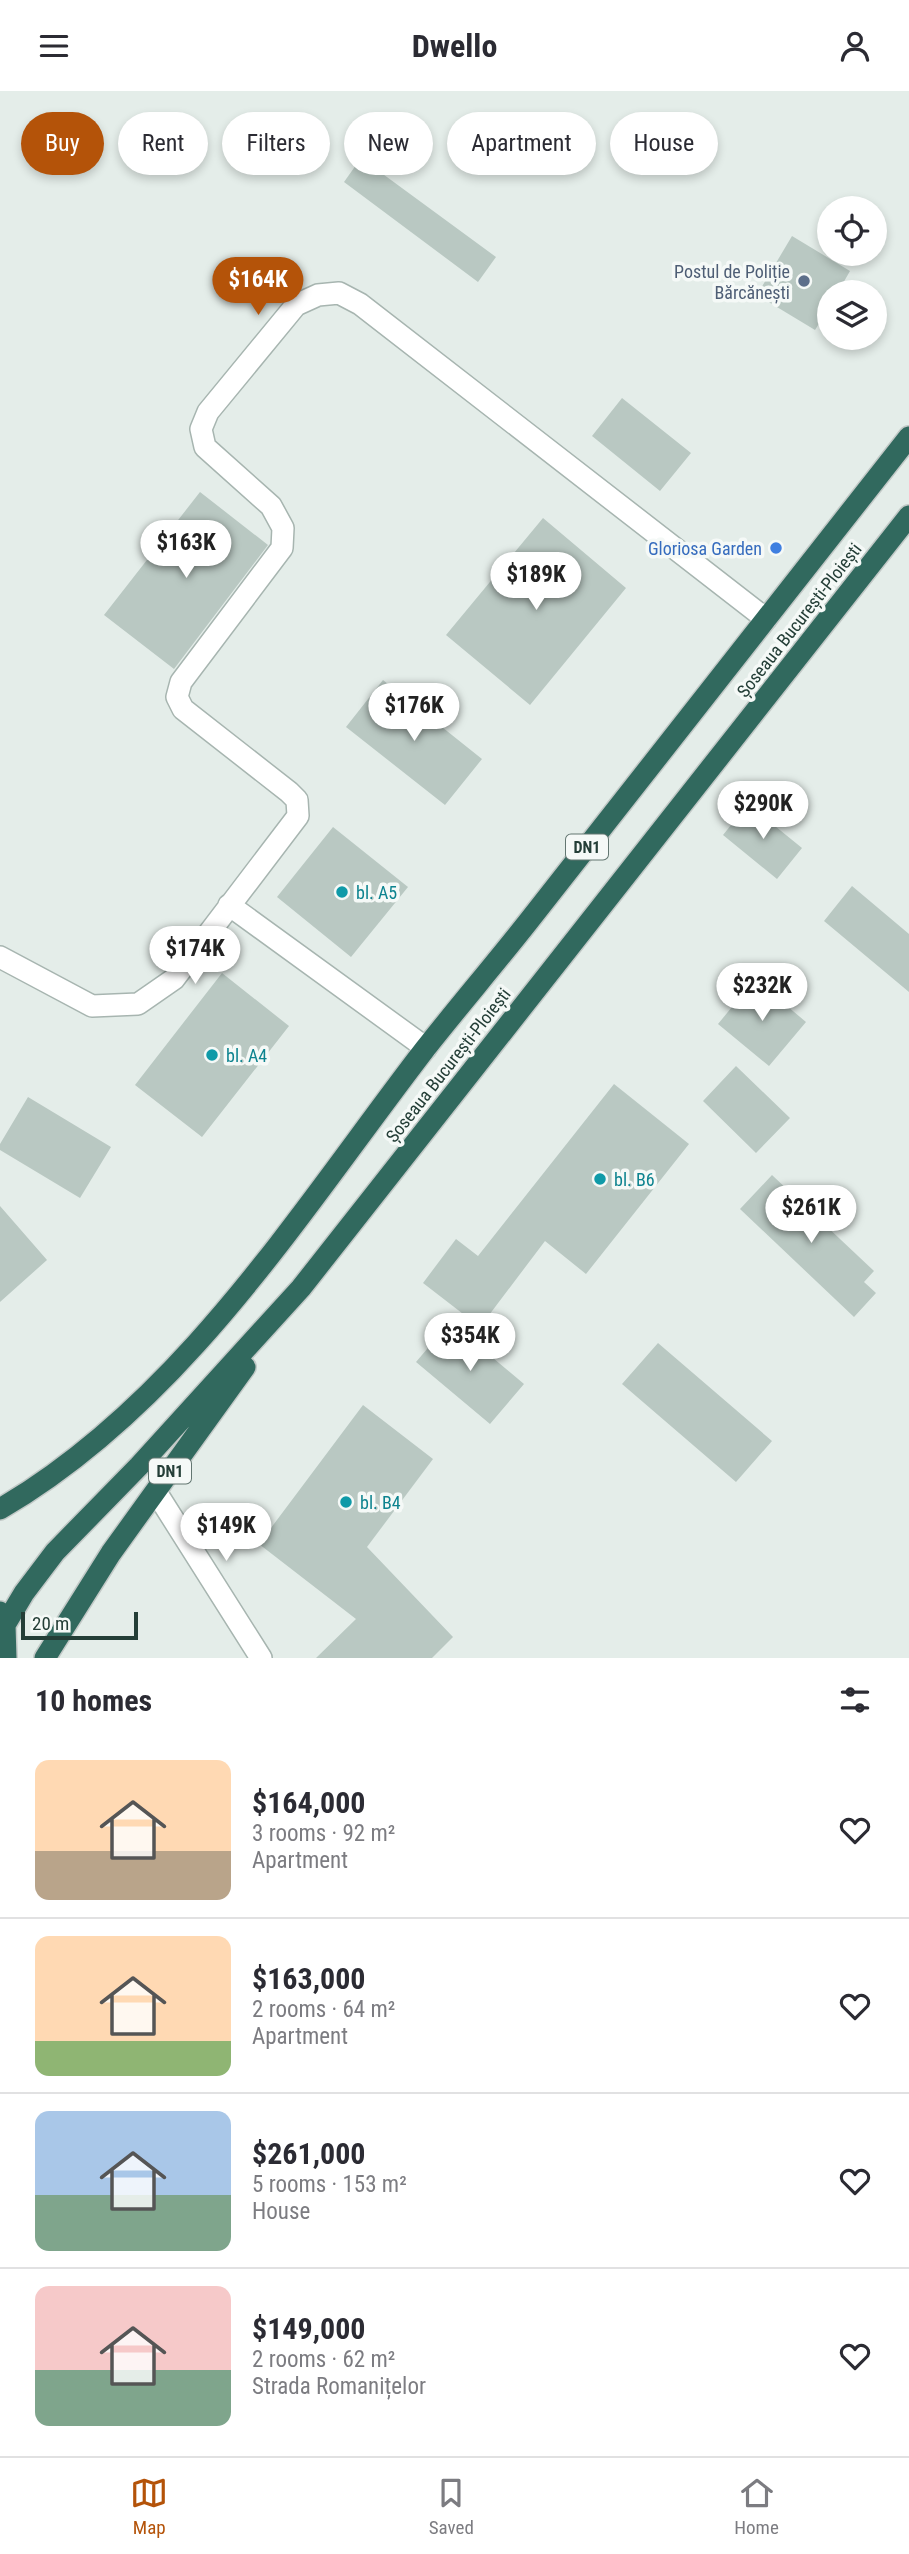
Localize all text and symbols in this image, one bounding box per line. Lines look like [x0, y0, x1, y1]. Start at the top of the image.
icon: menu [35, 27, 73, 65]
text: Dwello [412, 27, 497, 65]
icon: person [836, 27, 874, 65]
chip: Buy [21, 112, 104, 175]
chip: Rent [118, 112, 208, 175]
chip: Filters [222, 112, 330, 175]
chip: New [344, 112, 433, 175]
chip: Apartment [447, 112, 596, 175]
chip: House [610, 112, 718, 175]
map controls [817, 196, 887, 350]
button: locate [817, 196, 887, 266]
pin: $164K [209, 257, 307, 317]
place label: Postul de Poliție Bărcănești [674, 261, 790, 304]
text: $164K [228, 266, 288, 293]
marker: Postul de Poliție Bărcănești [796, 273, 812, 289]
button: layers [817, 280, 887, 350]
pin: $163K [137, 521, 235, 580]
text: $163K [156, 529, 216, 556]
place label: Gloriosa Garden [648, 538, 762, 559]
street label: Șoseaua București-Ploiești [732, 539, 867, 702]
marker: Gloriosa Garden [768, 540, 784, 556]
pin: $189K [487, 553, 585, 612]
text: $189K [506, 561, 566, 588]
pin: $176K [365, 683, 463, 743]
text: $176K [384, 692, 444, 719]
pin: $290K [714, 781, 812, 841]
text: $290K [733, 790, 793, 817]
road number: DN1 [566, 835, 608, 859]
place label: bl. A5 [356, 882, 397, 903]
marker: bl. A5 [334, 884, 350, 900]
pin: $174K [146, 927, 244, 986]
text: $174K [165, 935, 225, 962]
pin: $232K [713, 963, 811, 1023]
text: $232K [732, 972, 792, 999]
street label: Șoseaua București-Ploiești [381, 984, 516, 1147]
place label: bl. A4 [226, 1045, 267, 1066]
marker: bl. A4 [204, 1047, 220, 1063]
place label: bl. B6 [614, 1169, 655, 1190]
marker: bl. B6 [592, 1171, 608, 1187]
pin: $261K [762, 1185, 860, 1245]
text: $261K [781, 1194, 841, 1221]
pin: $354K [421, 1313, 519, 1373]
text: $354K [440, 1322, 500, 1349]
road number: DN1 [149, 1459, 191, 1483]
place label: bl. B4 [360, 1492, 401, 1513]
marker: bl. B4 [338, 1494, 354, 1510]
pin: $149K [177, 1503, 275, 1563]
text: $149K [196, 1512, 256, 1539]
scale bar [21, 1609, 138, 1641]
text: 20 m [32, 1612, 69, 1635]
icon: filters [836, 1681, 874, 1719]
text: 10 homes [35, 1683, 152, 1718]
text: $164,000 [252, 1785, 365, 1820]
icon: home [91, 1788, 175, 1872]
icon: heart [836, 1811, 874, 1849]
text: 3 rooms · 92 m² [252, 1820, 395, 1847]
text: Apartment [252, 1847, 348, 1874]
text: $163,000 [252, 1961, 365, 1996]
icon: home [91, 1964, 175, 2048]
icon: heart [836, 1987, 874, 2025]
text: 2 rooms · 64 m² [252, 1996, 395, 2023]
text: Apartment [252, 2023, 348, 2050]
text: $261,000 [252, 2136, 365, 2171]
icon: home [91, 2139, 175, 2223]
icon: heart [836, 2162, 874, 2200]
text: 5 rooms · 153 m² [252, 2171, 407, 2198]
text: House [252, 2198, 310, 2225]
text: $149,000 [252, 2311, 365, 2346]
icon: home [91, 2314, 175, 2398]
icon: heart [836, 2337, 874, 2375]
text: 2 rooms · 62 m² [252, 2346, 395, 2373]
text: Strada Romanițelor [252, 2373, 426, 2400]
tab: Map [130, 2474, 168, 2539]
tab: Saved [429, 2474, 474, 2539]
tab: Home [734, 2474, 779, 2539]

